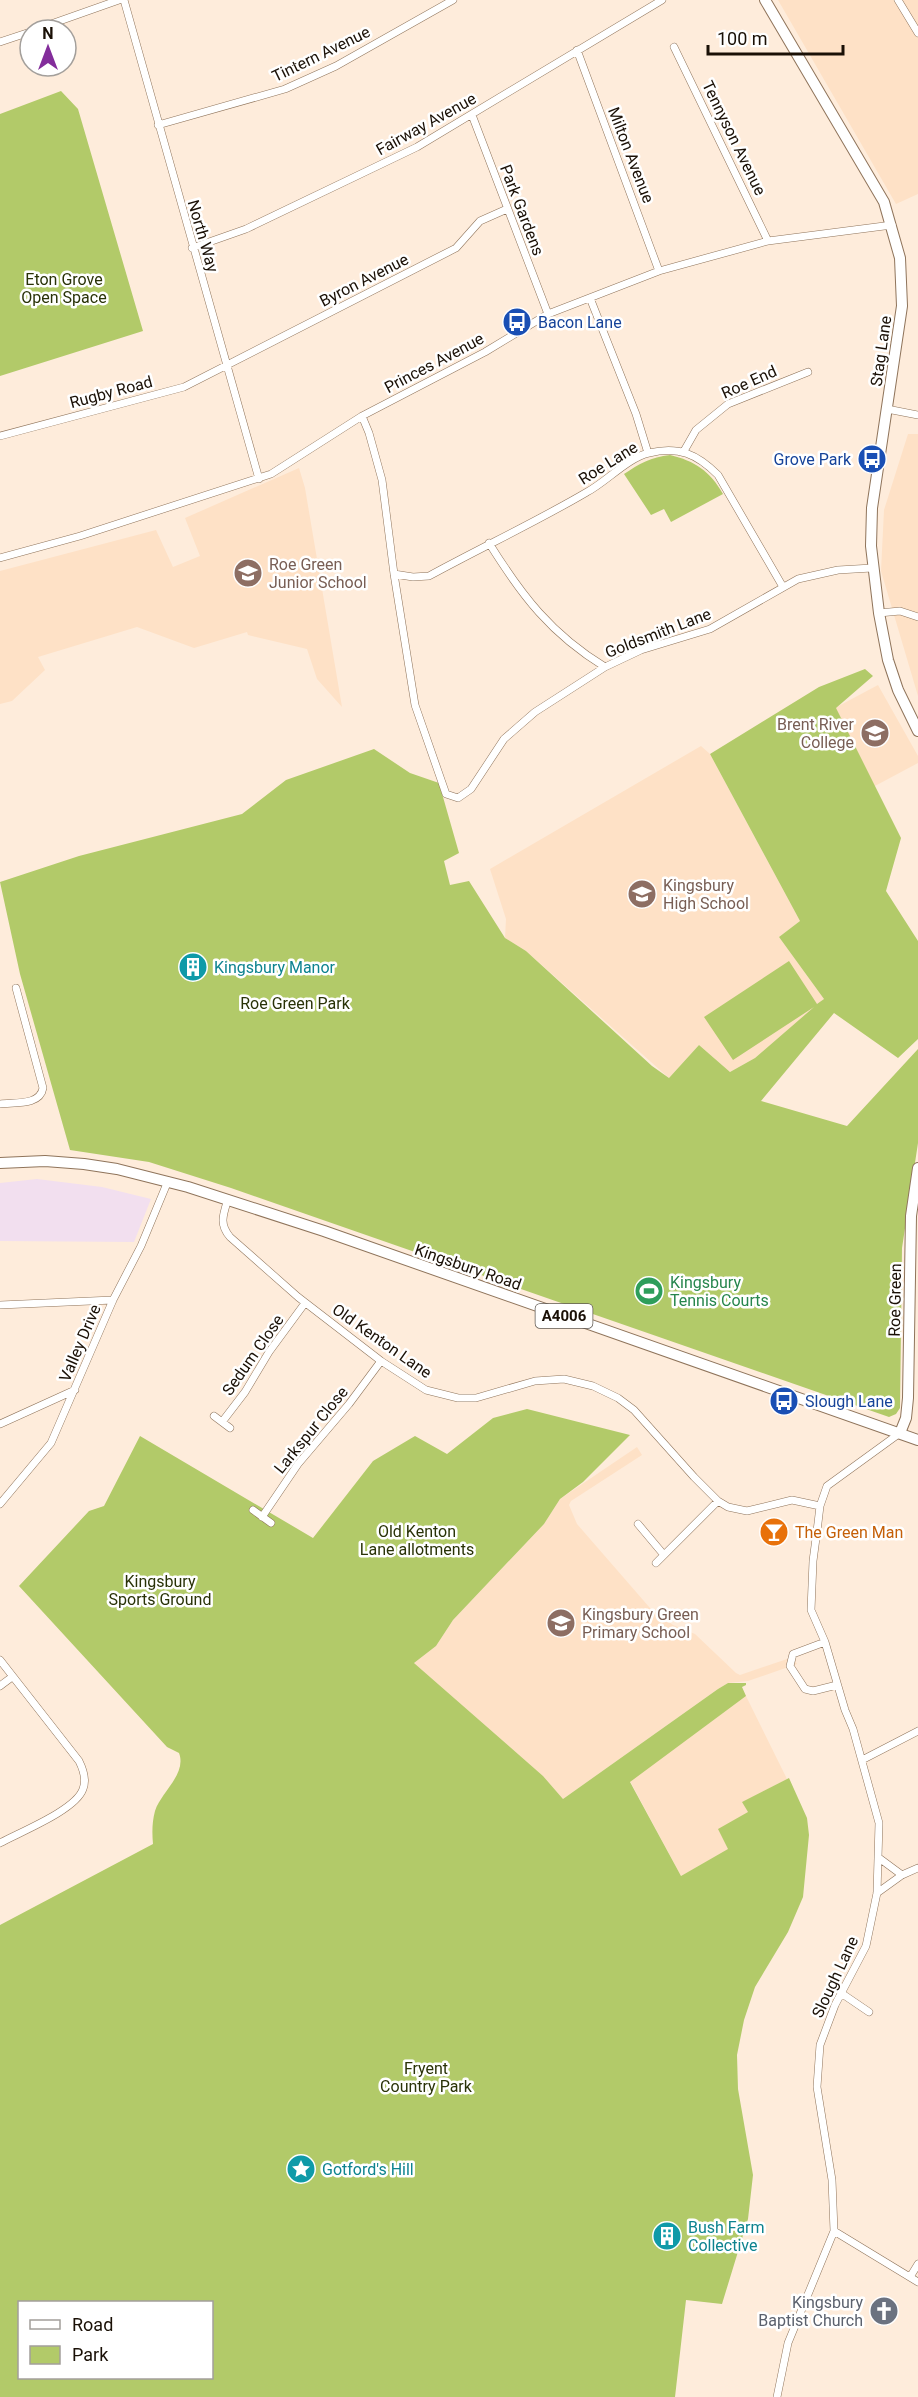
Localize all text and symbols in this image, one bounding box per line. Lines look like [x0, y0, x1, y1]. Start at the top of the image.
north arrow [18, 18, 78, 78]
scale bar [708, 18, 843, 56]
street label: Tintern Avenue [269, 22, 373, 86]
text: N [42, 24, 54, 43]
text: 100 m [717, 28, 768, 49]
street label: Tennyson Avenue [698, 78, 770, 198]
street label: Fairway Avenue [373, 89, 479, 159]
street label: Milton Avenue [604, 104, 658, 206]
street label: Park Gardens [496, 162, 548, 258]
street label: North Way [184, 198, 223, 275]
street label: Byron Avenue [316, 250, 412, 310]
park label: Eton Grove Open Space [21, 270, 107, 307]
bus stop icon: Bacon Lane [501, 306, 533, 338]
place label: Bacon Lane [538, 313, 622, 332]
street label: Stag Lane [867, 315, 895, 387]
street label: Princes Avenue [381, 329, 487, 397]
street label: Roe End [718, 361, 780, 403]
street label: Rugby Road [68, 372, 154, 412]
street label: Roe Lane [575, 437, 641, 489]
bus stop icon: Grove Park [856, 443, 888, 475]
place label: Grove Park [773, 450, 852, 469]
place label: Roe Green Junior School [269, 555, 367, 592]
school or university icon: Roe Green Junior School [232, 557, 264, 589]
street label: Goldsmith Lane [602, 604, 714, 662]
place label: Brent River College [777, 715, 855, 752]
school or university icon: Brent River College [859, 717, 891, 749]
place label: Kingsbury High School [663, 876, 749, 913]
school or university icon: Kingsbury High School [626, 878, 658, 910]
building icon: Kingsbury Manor [177, 951, 209, 983]
place label: Kingsbury Manor [214, 958, 336, 977]
park label: Roe Green Park [240, 994, 351, 1013]
street label: Kingsbury Road [412, 1240, 524, 1294]
street label: Roe Green [885, 1263, 905, 1337]
place label: Kingsbury Tennis Courts [670, 1273, 769, 1310]
sports icon: Kingsbury Tennis Courts [633, 1275, 665, 1307]
street label: Old Kenton Lane [329, 1300, 435, 1382]
street label: Valley Drive [55, 1301, 105, 1385]
road number: A4006 [536, 1304, 592, 1328]
street label: Sedum Close [218, 1311, 288, 1399]
street label: Larkspur Close [270, 1383, 352, 1477]
bus stop icon: Slough Lane [768, 1385, 800, 1417]
place label: Slough Lane [805, 1392, 893, 1411]
bar icon: The Green Man [758, 1516, 790, 1548]
park label: Old Kenton Lane allotments [360, 1522, 474, 1559]
place label: The Green Man [795, 1523, 903, 1542]
park label: Kingsbury Sports Ground [109, 1572, 211, 1609]
place label: Kingsbury Green Primary School [582, 1605, 699, 1642]
school or university icon: Kingsbury Green Primary School [545, 1607, 577, 1639]
street label: Slough Lane [808, 1933, 862, 2021]
park label: Fryent Country Park [380, 2059, 473, 2096]
place icon: Gotford's Hill [285, 2153, 317, 2185]
place label: Gotford's Hill [322, 2160, 414, 2179]
place label: Bush Farm Collective [688, 2218, 765, 2255]
building icon: Bush Farm Collective [651, 2220, 683, 2252]
place label: Kingsbury Baptist Church [758, 2293, 863, 2330]
church icon: Kingsbury Baptist Church [868, 2295, 900, 2327]
legend [18, 2301, 213, 2379]
text: Road [72, 2314, 113, 2335]
text: Park [72, 2344, 109, 2365]

